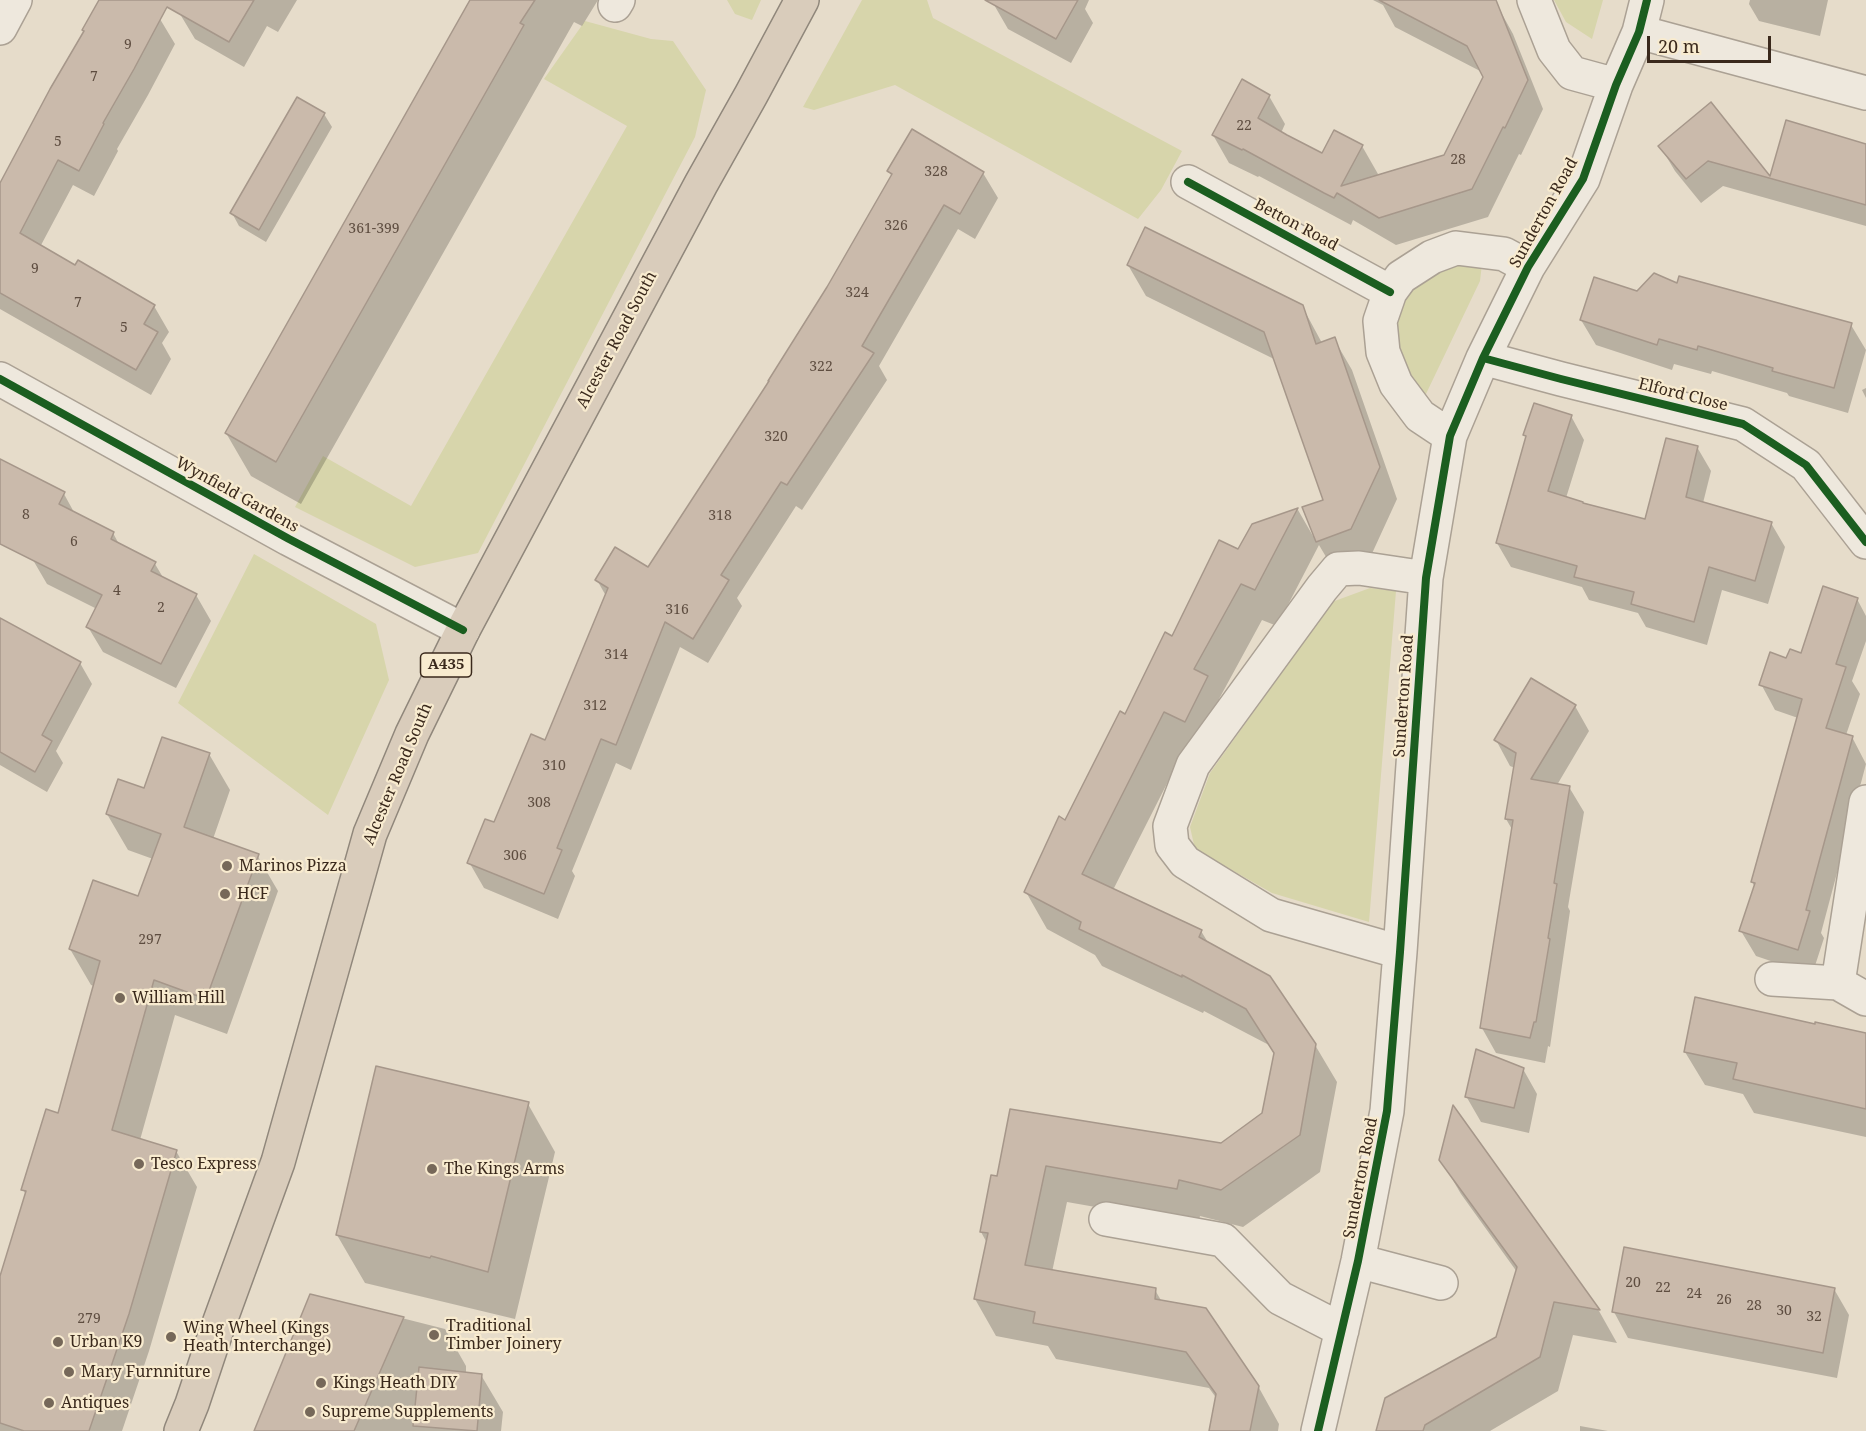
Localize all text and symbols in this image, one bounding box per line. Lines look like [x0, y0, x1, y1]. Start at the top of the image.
scale bar [1650, 24, 1774, 62]
text: 20 m [1658, 34, 1700, 58]
house number: 9 [124, 37, 132, 53]
house number: 7 [90, 69, 98, 85]
house number: 22 [1236, 118, 1252, 134]
house number: 5 [54, 134, 62, 150]
house number: 28 [1450, 152, 1466, 168]
street label: Sunderton Road [1506, 155, 1582, 271]
house number: 328 [924, 164, 948, 180]
street label: Betton Road [1251, 195, 1341, 255]
house number: 326 [884, 218, 908, 234]
house number: 361-399 [348, 221, 400, 237]
house number: 9 [31, 261, 39, 277]
street label: Alcester Road South [573, 268, 661, 412]
house number: 324 [845, 285, 869, 301]
house number: 7 [74, 295, 82, 311]
house number: 5 [120, 320, 128, 336]
house number: 322 [809, 359, 833, 375]
street label: Elford Close [1636, 375, 1730, 415]
house number: 320 [764, 429, 788, 445]
street label: Wynfield Gardens [172, 453, 302, 537]
house number: 8 [22, 507, 30, 523]
house number: 318 [708, 508, 732, 524]
house number: 6 [70, 534, 78, 550]
house number: 4 [113, 583, 121, 599]
house number: 2 [157, 600, 165, 616]
house number: 316 [665, 602, 689, 618]
street label: Sunderton Road [1390, 634, 1418, 758]
house number: 314 [604, 647, 628, 663]
road number: A435 [420, 653, 472, 677]
house number: 312 [583, 698, 607, 714]
street label: Alcester Road South [359, 700, 437, 848]
house number: 310 [542, 758, 566, 774]
house number: 308 [527, 795, 551, 811]
house number: 306 [503, 848, 527, 864]
place label: Marinos Pizza [239, 856, 347, 876]
marker: Marinos Pizza [220, 859, 234, 873]
place label: HCF [237, 884, 269, 904]
marker: HCF [218, 887, 232, 901]
house number: 297 [138, 932, 162, 948]
place label: William Hill [132, 988, 225, 1008]
marker: William Hill [113, 991, 127, 1005]
street label: Sunderton Road [1340, 1116, 1382, 1240]
place label: Tesco Express [151, 1154, 257, 1174]
marker: Tesco Express [132, 1157, 146, 1171]
place label: The Kings Arms [444, 1159, 564, 1179]
marker: The Kings Arms [425, 1162, 439, 1176]
house number: 20 [1625, 1275, 1641, 1291]
house number: 22 [1655, 1280, 1671, 1296]
house number: 24 [1686, 1286, 1702, 1302]
house number: 26 [1716, 1292, 1732, 1308]
house number: 28 [1746, 1298, 1762, 1314]
house number: 30 [1776, 1303, 1792, 1319]
house number: 32 [1806, 1309, 1822, 1325]
house number: 279 [77, 1311, 101, 1327]
place label: Traditional Timber Joinery [446, 1316, 562, 1354]
place label: Wing Wheel (Kings Heath Interchange) [183, 1318, 331, 1356]
marker: Traditional Timber Joinery [427, 1328, 441, 1342]
marker: Wing Wheel (Kings Heath Interchange) [164, 1330, 178, 1344]
place label: Urban K9 [70, 1332, 142, 1352]
marker: Urban K9 [51, 1335, 65, 1349]
place label: Mary Furnniture [81, 1362, 211, 1382]
marker: Mary Furnniture [62, 1365, 76, 1379]
place label: Kings Heath DIY [333, 1373, 457, 1393]
marker: Kings Heath DIY [314, 1376, 328, 1390]
place label: Antiques [61, 1393, 129, 1413]
marker: Antiques [42, 1396, 56, 1410]
place label: Supreme Supplements [322, 1402, 494, 1422]
marker: Supreme Supplements [303, 1405, 317, 1419]

